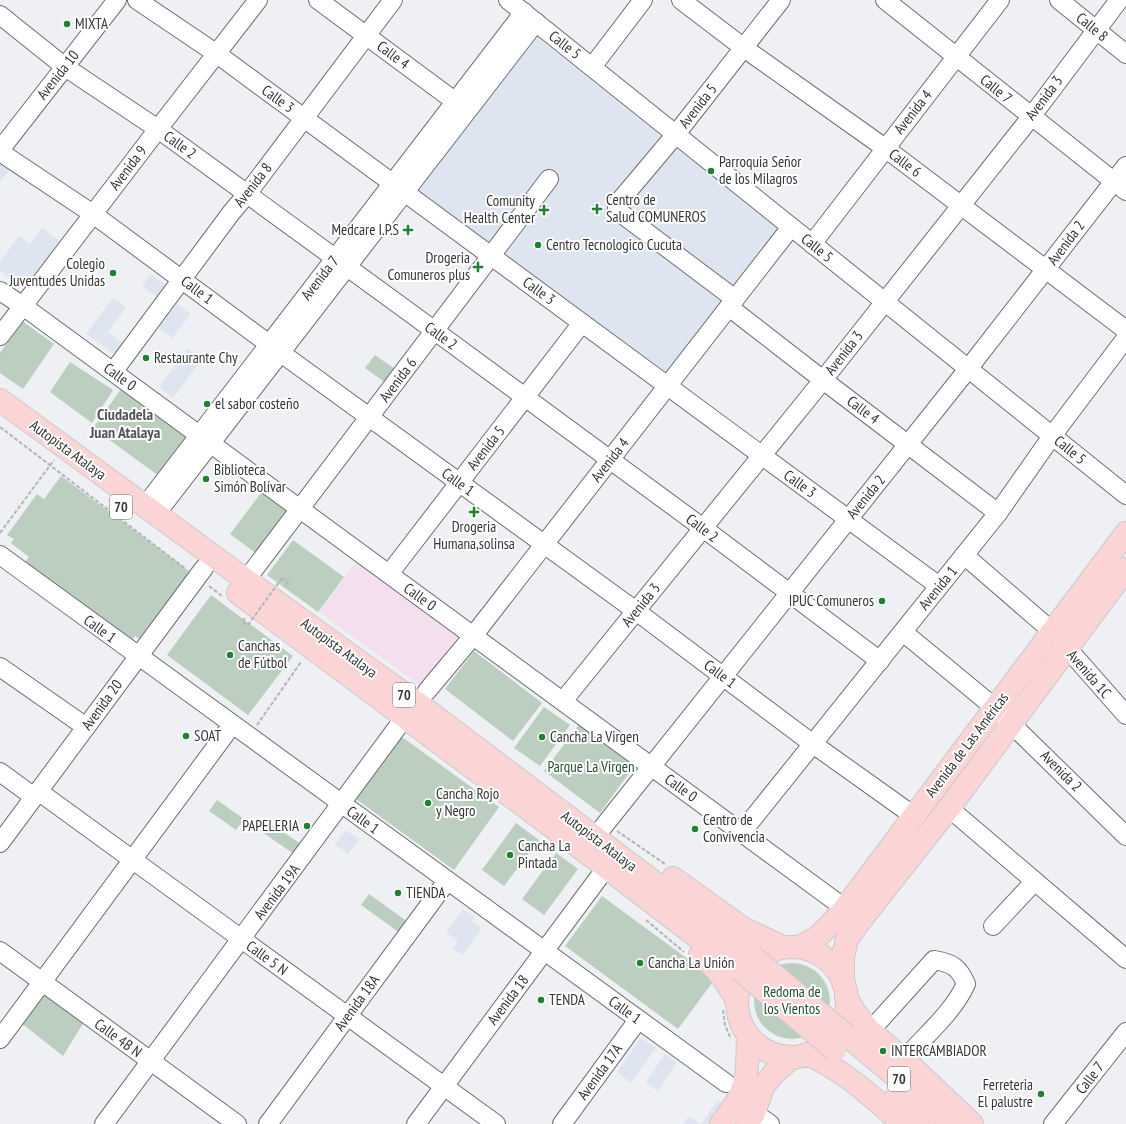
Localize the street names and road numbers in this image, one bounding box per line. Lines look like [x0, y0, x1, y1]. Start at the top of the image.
street label: Calle 8 [1072, 8, 1112, 45]
street label: Calle 5 [545, 26, 585, 63]
street label: Calle 4 [373, 36, 414, 73]
street label: Avenida 10 [32, 46, 83, 103]
street label: Calle 7 [976, 70, 1016, 107]
street label: Avenida 3 [1021, 72, 1067, 124]
street label: Calle 3 [258, 80, 298, 117]
street label: Avenida 5 [674, 80, 721, 132]
street label: Avenida 4 [889, 86, 936, 138]
street label: Calle 2 [160, 126, 200, 163]
street label: Avenida 9 [105, 142, 151, 194]
street label: Calle 6 [885, 144, 926, 181]
street label: Avenida 8 [229, 159, 276, 211]
street label: Avenida 2 [1043, 217, 1089, 269]
street label: Calle 5 [797, 229, 837, 266]
street label: Avenida 7 [296, 252, 343, 304]
street label: Calle 1 [177, 271, 217, 308]
street label: Calle 3 [519, 272, 559, 309]
street label: Calle 2 [421, 317, 461, 354]
street label: Avenida 3 [820, 327, 867, 379]
street label: Avenida 6 [375, 353, 421, 406]
street label: Calle 0 [100, 358, 141, 395]
street label: Calle 4 [843, 391, 884, 428]
street label: Autopista Atalaya [26, 415, 110, 484]
street label: Avenida 5 [462, 422, 509, 474]
street label: Calle 5 [1050, 431, 1090, 468]
street label: Avenida 4 [586, 434, 633, 486]
street label: Calle 1 [438, 463, 478, 500]
street label: Calle 3 [780, 465, 820, 502]
street label: Avenida 2 [842, 471, 889, 522]
road number: 70 [110, 495, 132, 519]
street label: Calle 2 [682, 509, 722, 546]
street label: Avenida 1 [914, 562, 961, 613]
street label: Calle 0 [400, 578, 441, 615]
street label: Avenida 3 [617, 579, 664, 630]
street label: Calle 1 [80, 610, 120, 647]
street label: Autopista Atalaya [297, 613, 381, 682]
street label: Avenida 1C [1063, 646, 1116, 702]
street label: Calle 1 [700, 655, 740, 692]
street label: Avenida 20 [77, 676, 126, 734]
road number: 70 [393, 683, 415, 707]
street label: Avenida de Las Américas [921, 688, 1012, 801]
street label: Avenida 2 [1037, 746, 1086, 795]
street label: Calle 0 [661, 769, 702, 806]
street label: Calle 1 [343, 801, 383, 838]
street label: Autopista Atalaya [558, 806, 641, 875]
street label: Avenida 19A [250, 859, 304, 923]
street label: Calle 5 N [243, 936, 292, 979]
street label: Avenida 18A [330, 970, 384, 1034]
street label: Avenida 18 [483, 971, 533, 1028]
street label: Calle 1 [605, 991, 645, 1028]
street label: Calle 4B N [91, 1014, 146, 1061]
street label: Avenida 17A [573, 1039, 627, 1103]
street label: Calle 7 [1071, 1058, 1108, 1098]
road number: 70 [888, 1067, 910, 1091]

